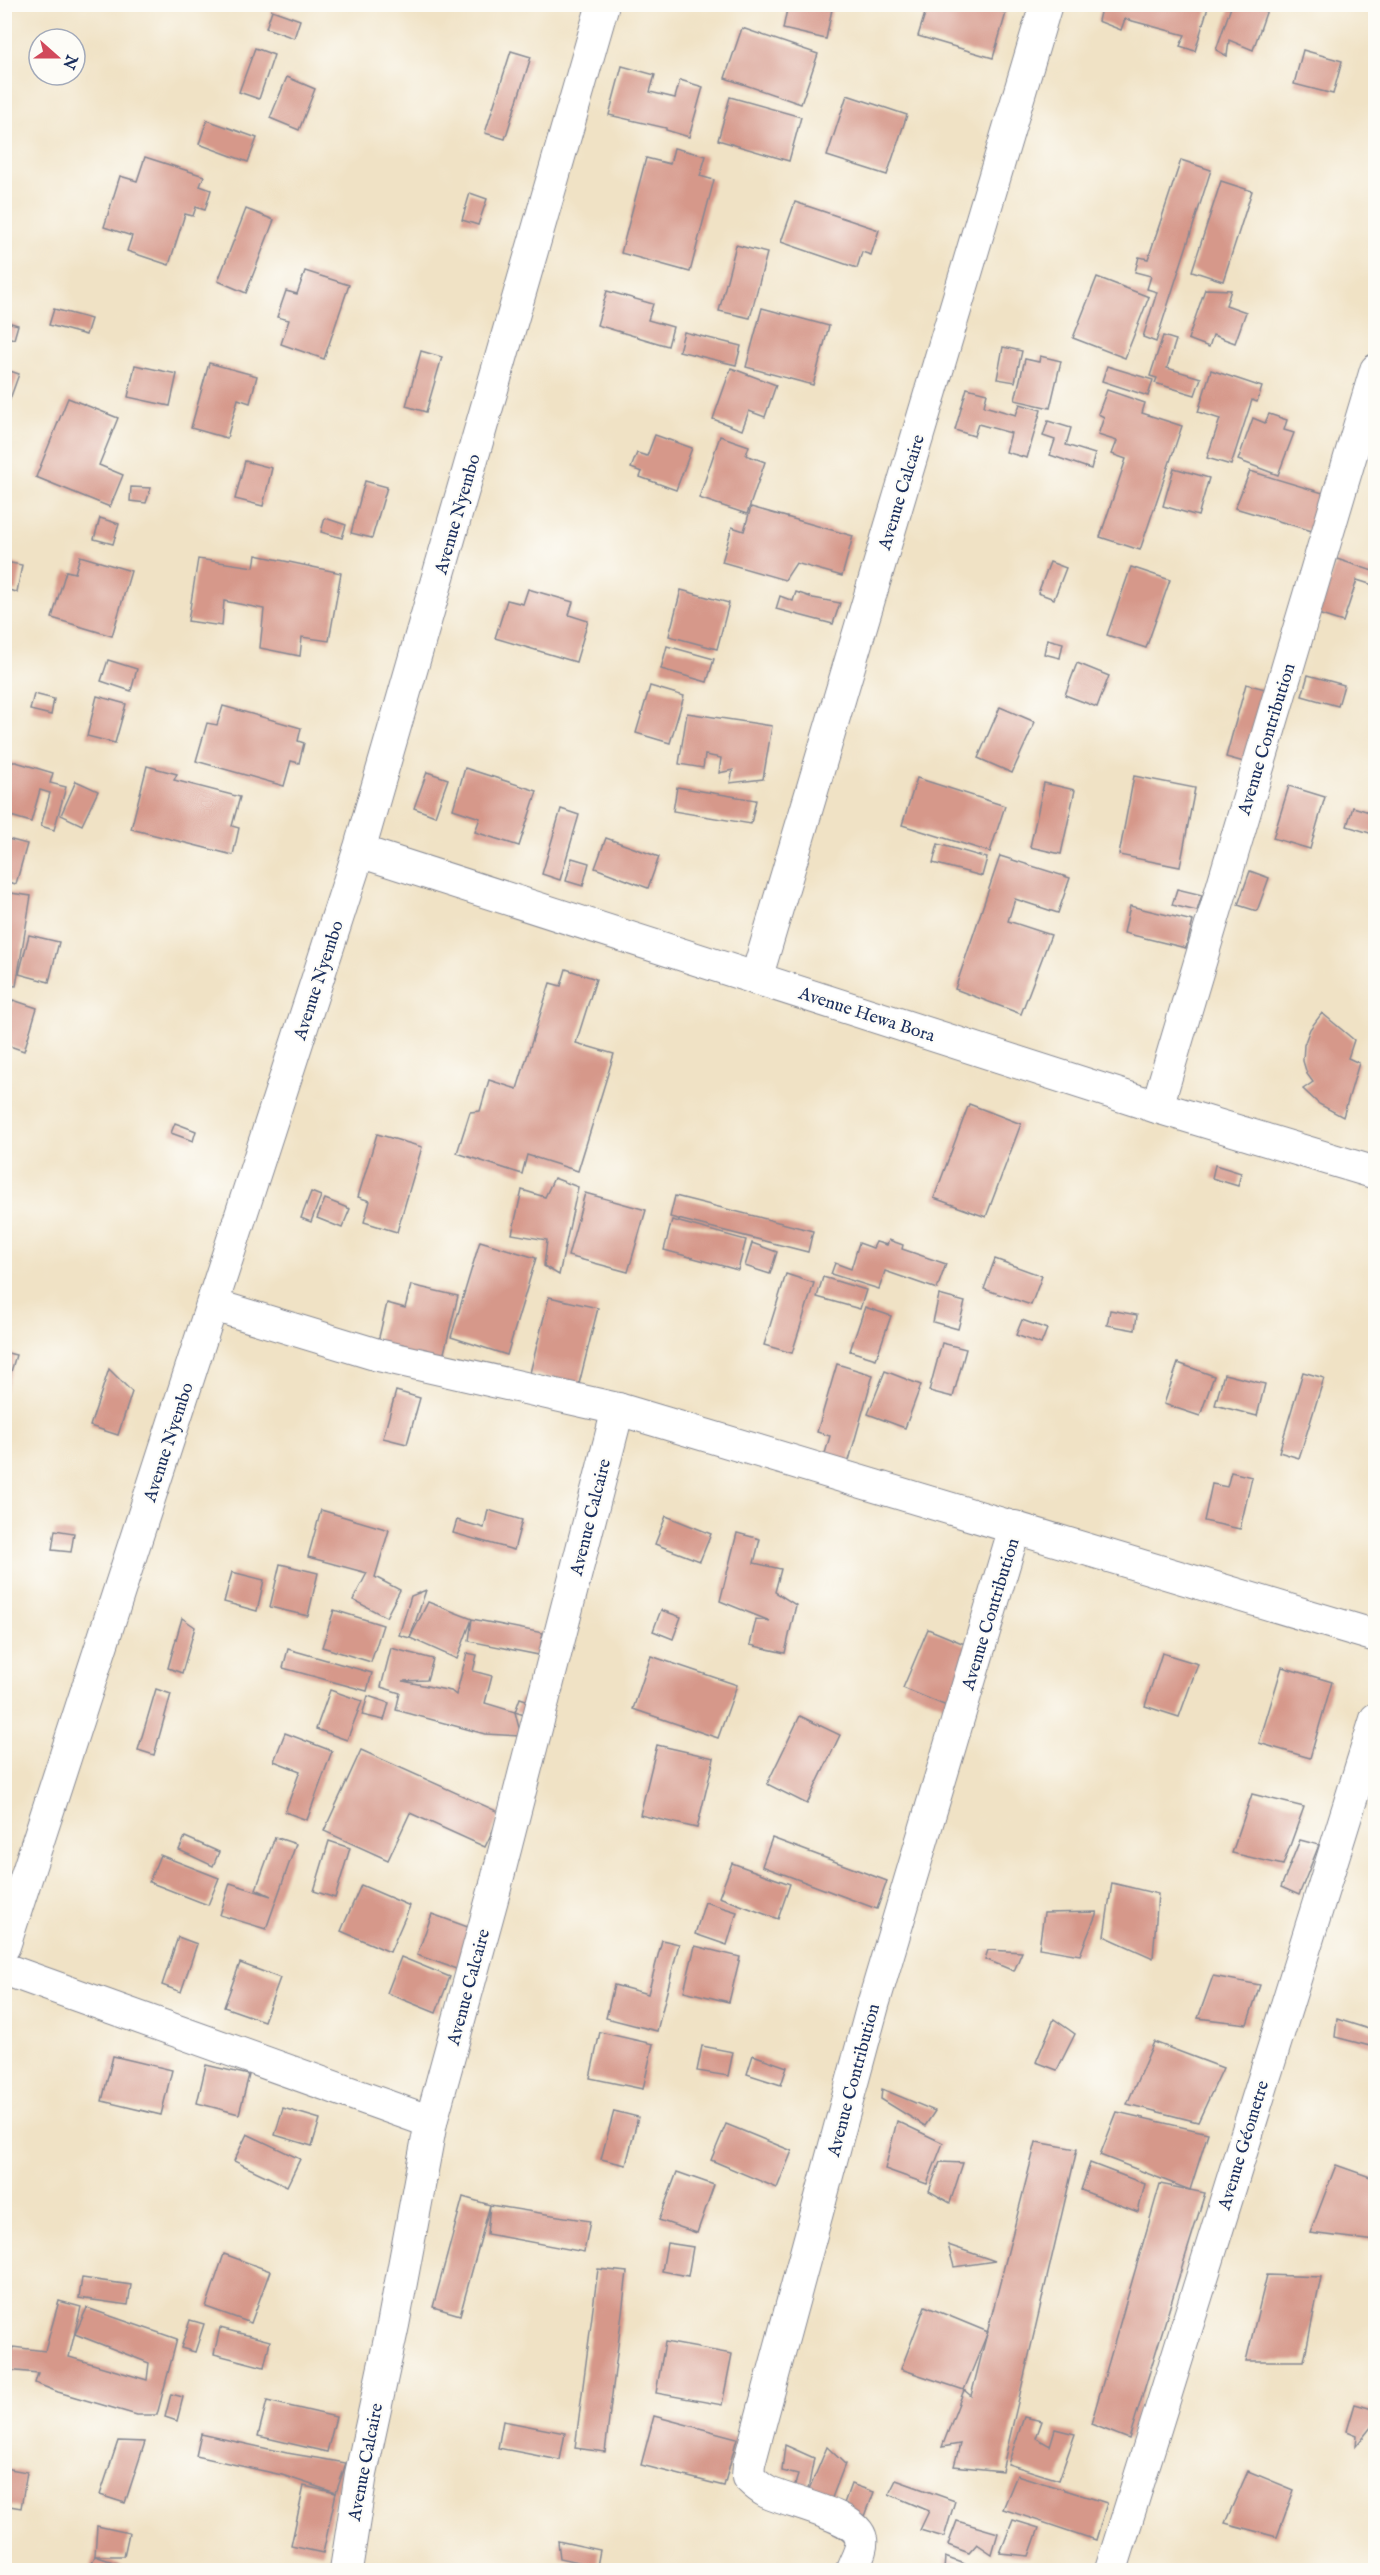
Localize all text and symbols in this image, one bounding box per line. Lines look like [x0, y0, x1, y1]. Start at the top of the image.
north arrow [27, 27, 87, 87]
text: N [57, 51, 81, 72]
street label: Avenue Calcaire [874, 432, 931, 554]
street label: Avenue Nyembo [430, 451, 487, 578]
street label: Avenue Contribution [1233, 660, 1302, 819]
street label: Avenue Nyembo [289, 918, 350, 1044]
street label: Avenue Hewa Bora [795, 982, 938, 1048]
street label: Avenue Nyembo [139, 1380, 200, 1506]
street label: Avenue Calcaire [566, 1457, 617, 1579]
street label: Avenue Contribution [957, 1535, 1026, 1694]
street label: Avenue Calcaire [443, 1927, 496, 2049]
street label: Avenue Contribution [823, 2001, 886, 2160]
street label: Avenue Géometre [1214, 2078, 1275, 2214]
street label: Avenue Calcaire [344, 2401, 389, 2524]

